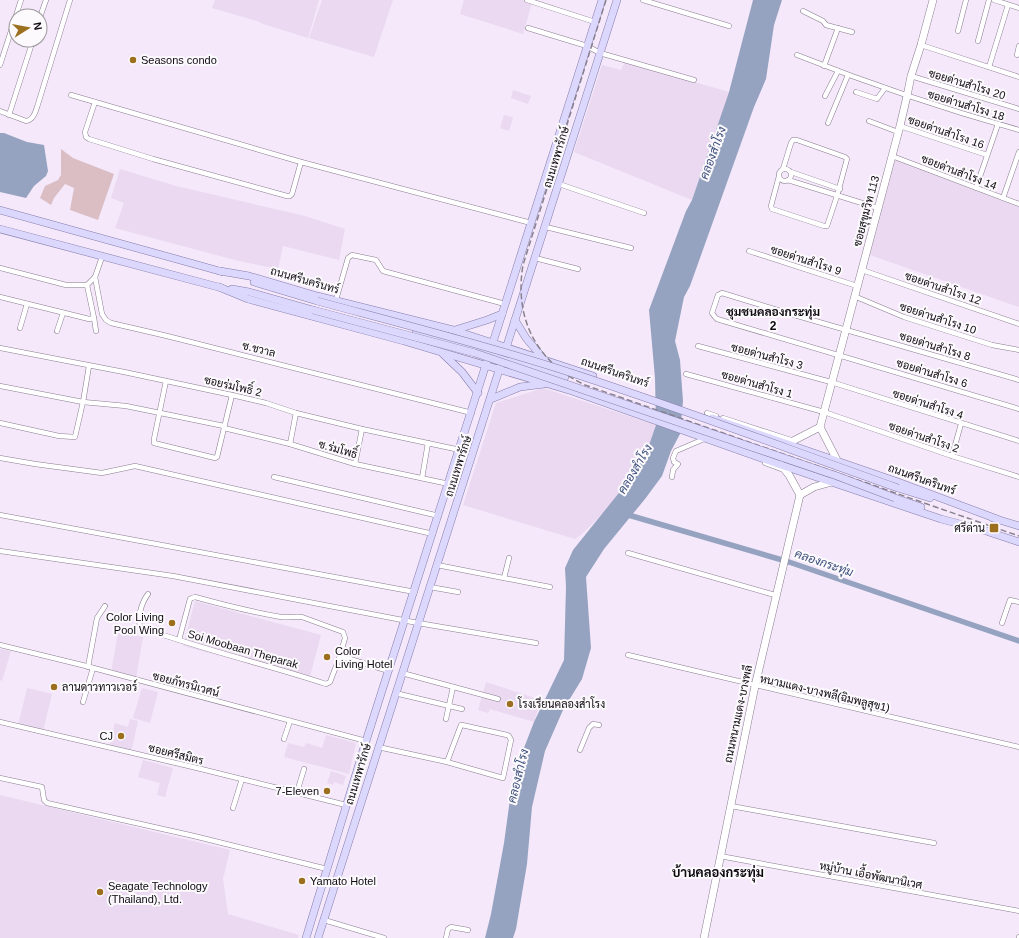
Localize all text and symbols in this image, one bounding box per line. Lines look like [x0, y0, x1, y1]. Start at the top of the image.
north arrow [8, 8, 48, 48]
text: N [31, 21, 44, 31]
place label: Seasons condo [141, 54, 217, 66]
marker: Seasons condo [128, 55, 138, 65]
street label: ซอยด่านสำโรง 20 [927, 65, 1008, 101]
street label: ซอยด่านสำโรง 18 [926, 86, 1007, 122]
street label: ซอยด่านสำโรง 16 [906, 111, 986, 151]
street label: ถนนเทพารักษ์ [539, 124, 571, 189]
water label: คลองสำโรง [696, 124, 729, 181]
street label: ซอยด่านสำโรง 14 [920, 150, 999, 192]
street label: ซอยสุขุมวิท 113 [851, 174, 884, 248]
street label: ซอยด่านสำโรง 9 [769, 241, 844, 277]
street label: ถนนศรีนครินทร์ [269, 263, 341, 296]
street label: ซอยด่านสำโรง 12 [903, 267, 983, 307]
street label: ซอยด่านสำโรง 10 [898, 298, 978, 336]
district label: ชุมชนคลองกระทุ่ม 2 [726, 305, 820, 333]
street label: ซอยด่านสำโรง 8 [898, 328, 973, 363]
street label: ซ.ชวาล [241, 339, 277, 359]
street label: ซอยด่านสำโรง 3 [730, 339, 805, 371]
street label: ถนนศรีนครินทร์ [580, 353, 651, 389]
street label: ซอยด่านสำโรง 6 [895, 355, 970, 390]
street label: ซอยด่านสำโรง 1 [720, 366, 795, 400]
street label: ซอยร่มโพธิ์ 2 [203, 368, 264, 398]
street label: ซอยด่านสำโรง 4 [891, 385, 966, 421]
street label: ซอยด่านสำโรง 2 [887, 417, 961, 455]
street label: ซ.ร่มโพธิ์ [317, 432, 360, 460]
street label: ถนนเทพารักษ์ [441, 433, 474, 498]
water label: คลองสำโรง [614, 441, 656, 496]
street label: ถนนศรีนครินทร์ [887, 459, 958, 497]
place label: ศรีด่าน [954, 520, 985, 534]
marker: ศรีด่าน [988, 522, 1000, 534]
water label: คลองกระทุ่ม [792, 546, 856, 582]
place label: Color Living Pool Wing [106, 611, 164, 636]
marker: Color Living Pool Wing [167, 618, 177, 628]
street label: Soi Moobaan Theparak [186, 627, 300, 671]
place label: Color Living Hotel [335, 645, 392, 670]
marker: Color Living Hotel [322, 652, 332, 662]
street label: ถนนหนามแดง-บางพลี [720, 664, 754, 764]
street label: ซอยภัทรนิเวศน์ [151, 667, 221, 699]
street label: หนามแดง-บางพลี(ฉิมพลูสุข1) [758, 670, 892, 717]
place label: ลานดาวทาวเวอร์ [62, 679, 137, 693]
marker: ลานดาวทาวเวอร์ [49, 682, 59, 692]
place label: โรงเรียนคลองสำโรง [517, 696, 605, 710]
marker: โรงเรียนคลองสำโรง [505, 699, 515, 709]
place label: CJ [100, 730, 113, 742]
marker: CJ [116, 731, 126, 741]
street label: ซอยศรีสมิตร [147, 739, 205, 767]
street label: ถนนเทพารักษ์ [341, 741, 373, 806]
water label: คลองสำโรง [504, 747, 532, 805]
place label: 7-Eleven [276, 785, 319, 797]
marker: 7-Eleven [322, 786, 332, 796]
street label: หมู่บ้าน เอื้อพัฒนานิเวศ [818, 854, 924, 893]
district label: บ้านคลองกระทุ่ม [672, 864, 764, 883]
place label: Yamato Hotel [310, 875, 376, 887]
marker: Yamato Hotel [297, 876, 307, 886]
place label: Seagate Technology (Thailand), Ltd. [108, 880, 208, 905]
marker: Seagate Technology (Thailand), Ltd. [95, 887, 105, 897]

